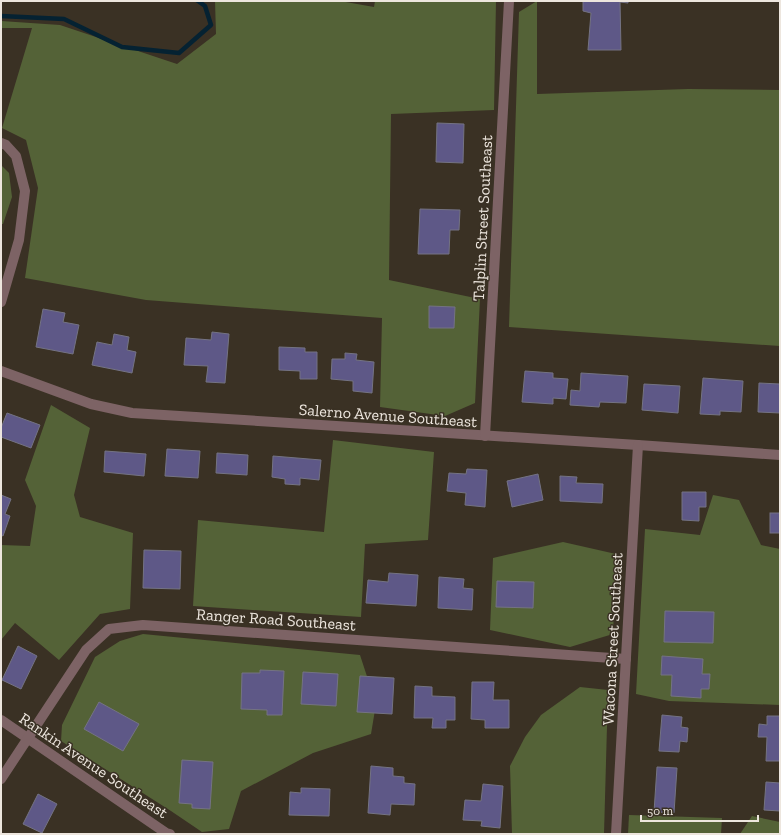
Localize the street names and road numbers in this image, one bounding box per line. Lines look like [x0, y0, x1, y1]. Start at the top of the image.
street label: Talplin Street Southeast [469, 134, 496, 302]
street label: Salerno Avenue Southeast [298, 400, 478, 431]
street label: Wacona Street Southeast [598, 552, 627, 726]
street label: Ranger Road Southeast [196, 604, 356, 635]
street label: Rankin Avenue Southeast [16, 709, 172, 822]

